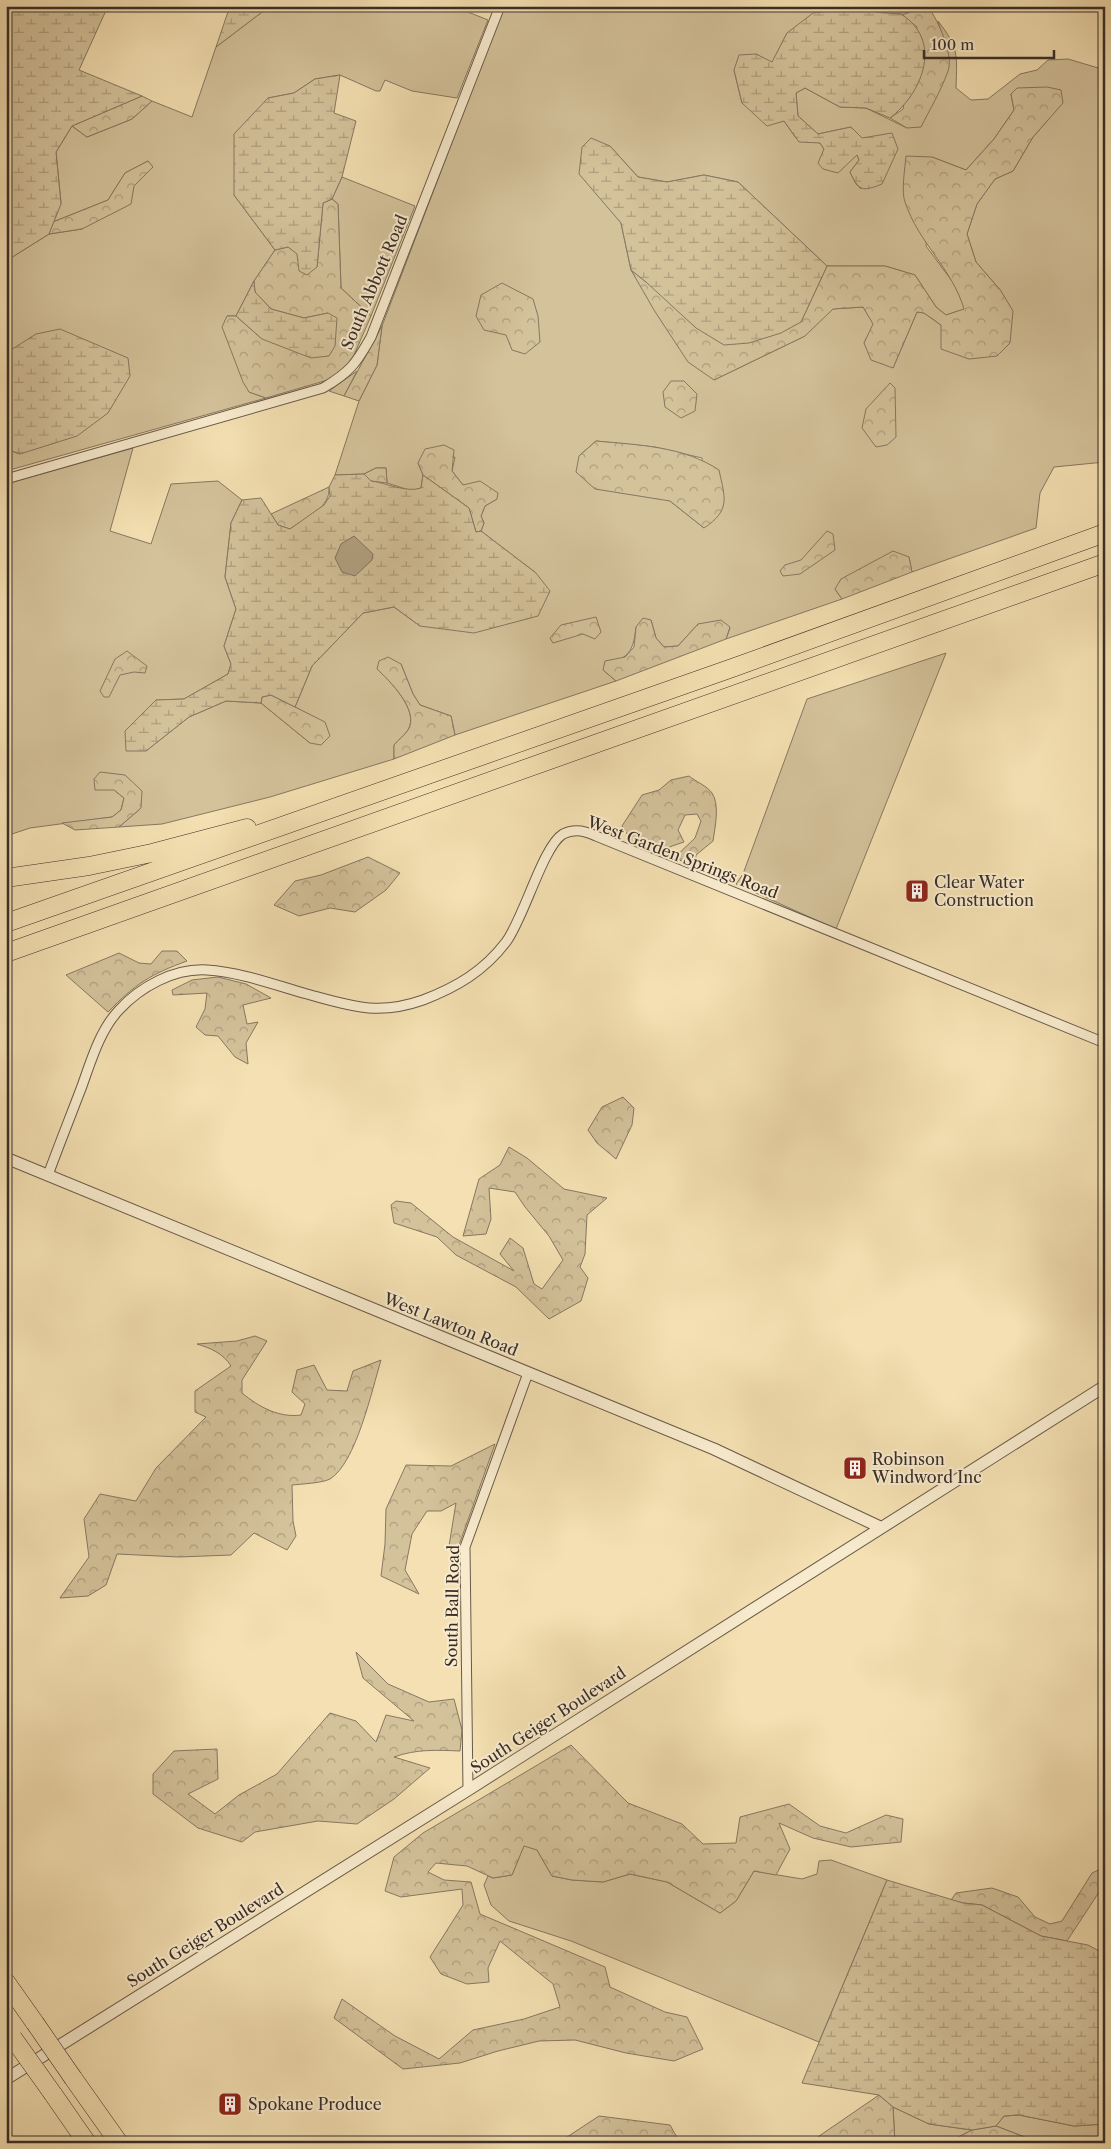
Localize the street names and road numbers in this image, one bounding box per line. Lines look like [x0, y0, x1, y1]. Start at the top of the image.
street label: South Abbott Road [337, 211, 412, 352]
street label: West Garden Springs Road [584, 811, 782, 903]
street label: West Lawton Road [380, 1288, 521, 1360]
street label: South Ball Road [441, 1545, 463, 1667]
street label: South Geiger Boulevard [467, 1662, 630, 1778]
street label: South Geiger Boulevard [123, 1878, 287, 1991]

